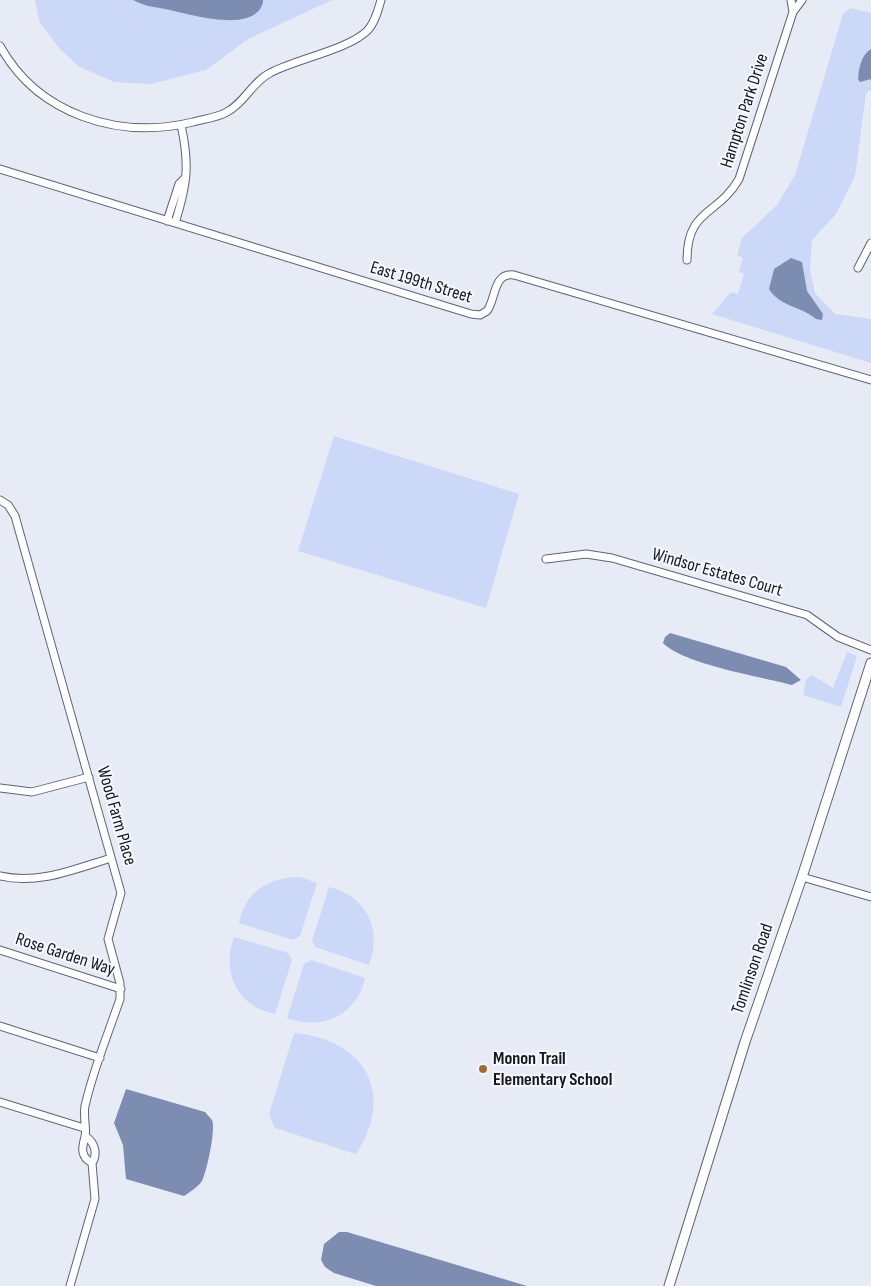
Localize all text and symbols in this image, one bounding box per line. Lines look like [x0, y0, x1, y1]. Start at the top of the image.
street label: Hampton Park Drive [716, 51, 774, 171]
street label: East 199th Street [367, 257, 475, 309]
street label: Windsor Estates Court [649, 544, 785, 602]
street label: Wood Farm Place [92, 764, 140, 868]
street label: Tomlinson Road [727, 921, 779, 1017]
street label: Rose Garden Way [13, 929, 117, 981]
place label: Monon Trail Elementary School [493, 1048, 612, 1090]
marker: Monon Trail Elementary School [477, 1063, 489, 1075]

